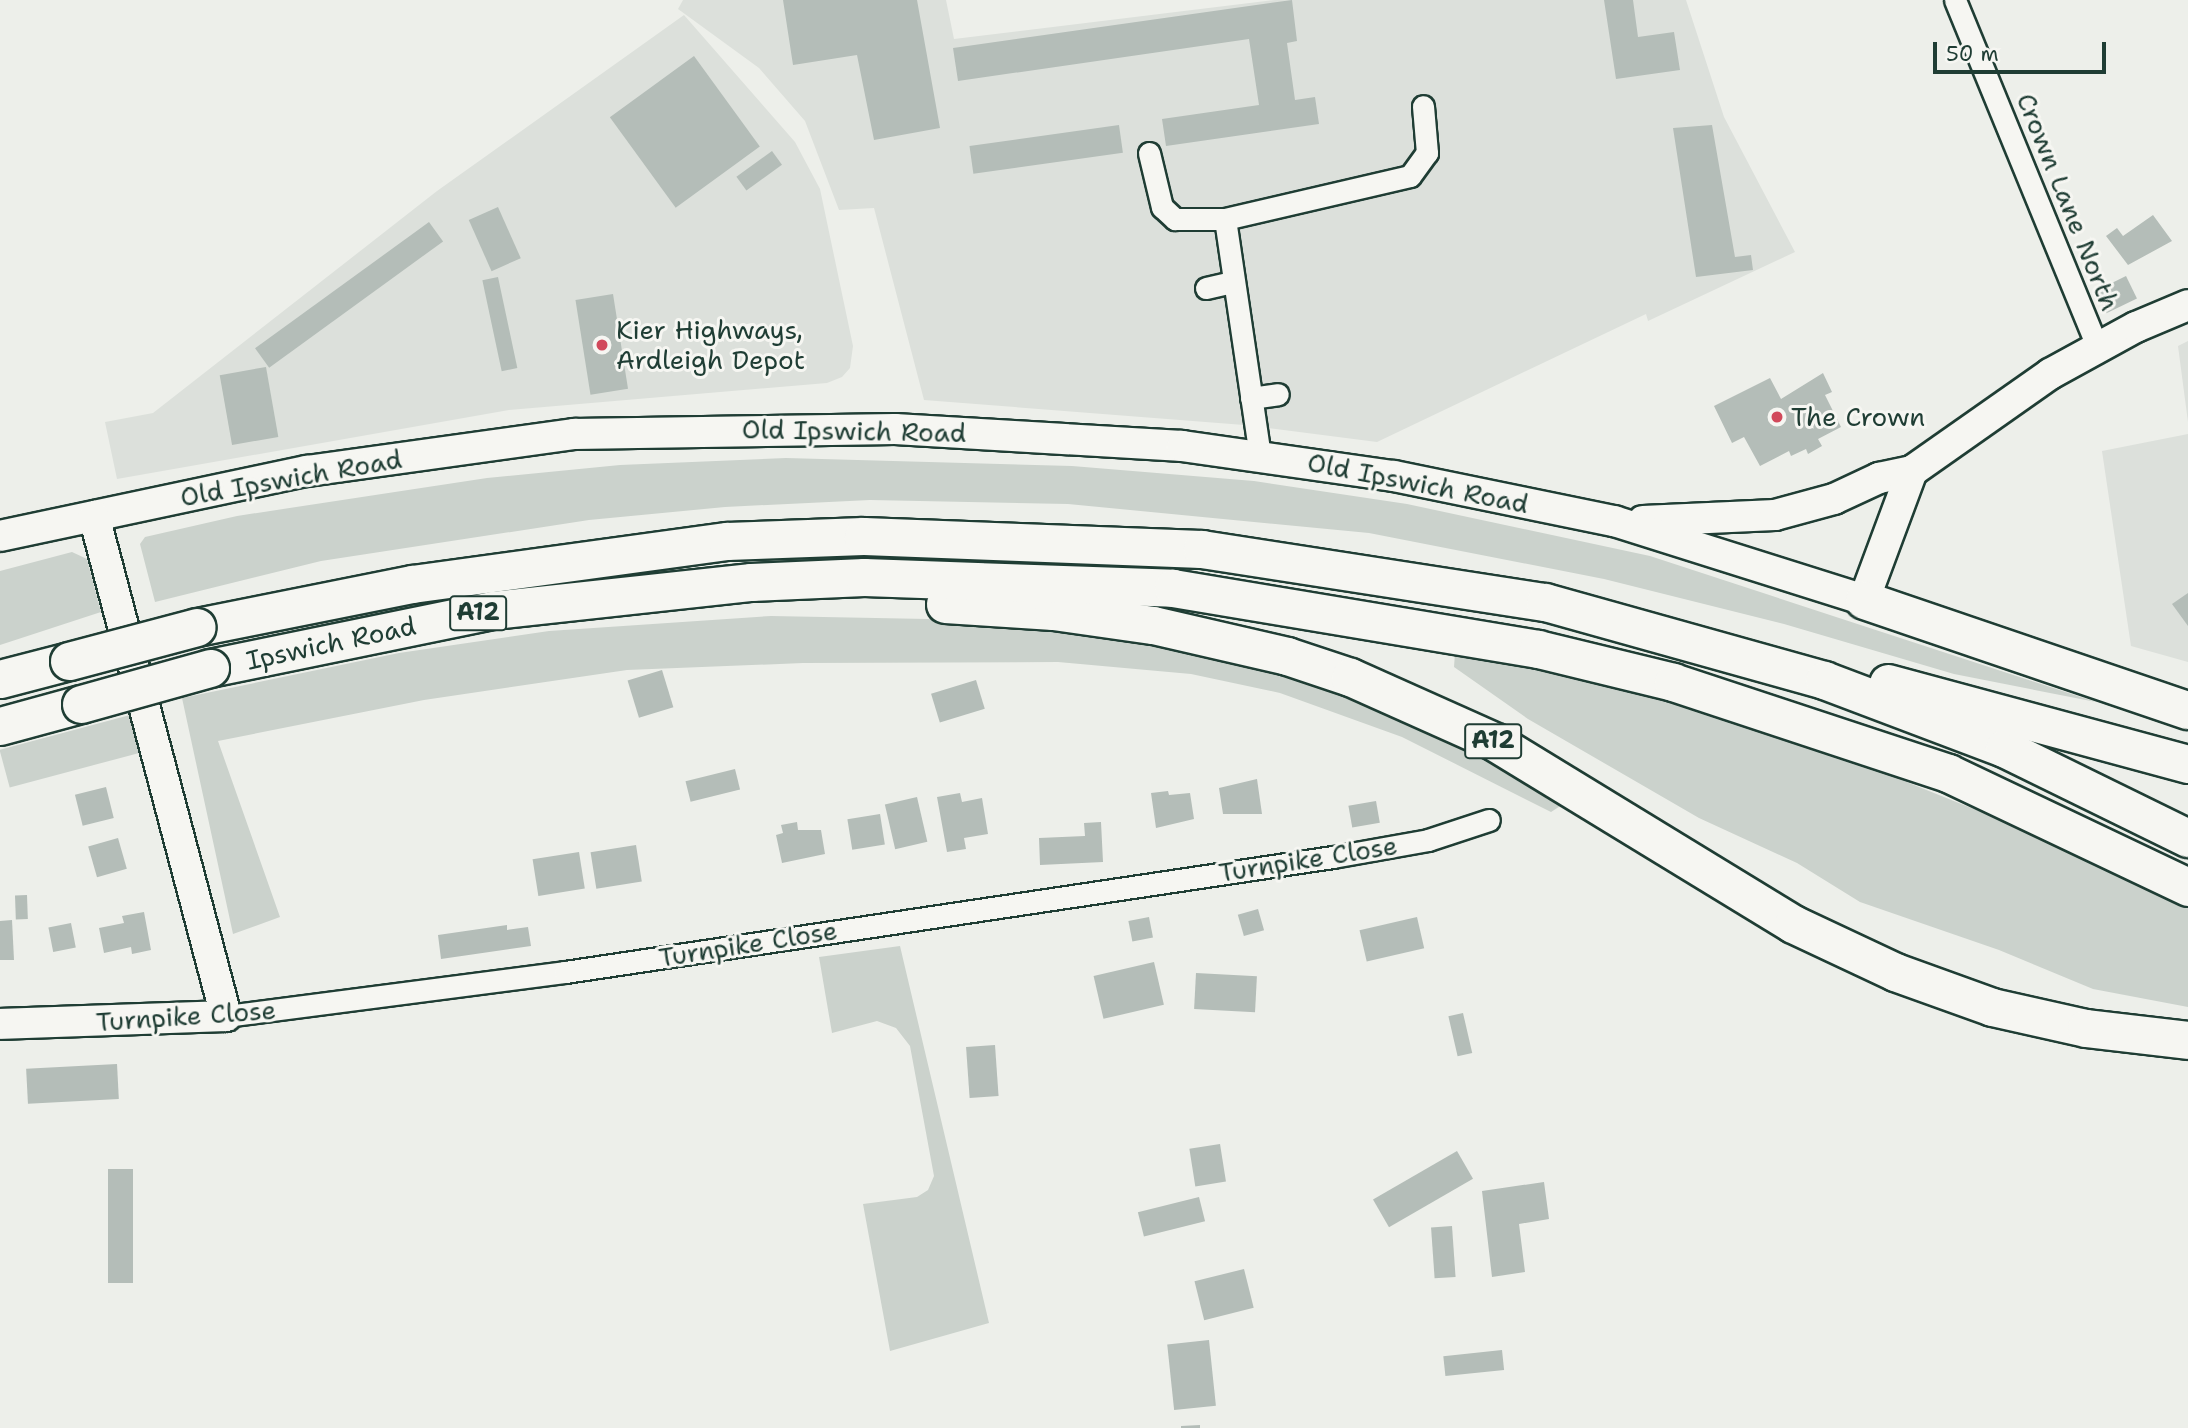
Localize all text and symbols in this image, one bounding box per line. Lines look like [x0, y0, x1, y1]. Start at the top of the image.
scale bar [1936, 28, 2109, 72]
text: 50 m [1946, 40, 1999, 68]
street label: Crown Lane North [2010, 89, 2126, 315]
place label: Kier Highways, Ardleigh Depot [616, 314, 805, 376]
marker: Kier Highways, Ardleigh Depot [594, 337, 610, 353]
place label: The Crown [1791, 401, 1925, 433]
marker: The Crown [1769, 409, 1785, 425]
street label: Old Ipswich Road [742, 413, 966, 449]
street label: Old Ipswich Road [178, 443, 404, 513]
street label: Old Ipswich Road [1305, 446, 1531, 520]
road number: A12 [448, 592, 508, 634]
street label: Ipswich Road [243, 610, 419, 676]
road number: A12 [1463, 720, 1523, 762]
street label: Turnpike Close [1217, 829, 1399, 889]
street label: Turnpike Close [657, 914, 839, 974]
street label: Turnpike Close [95, 994, 277, 1038]

